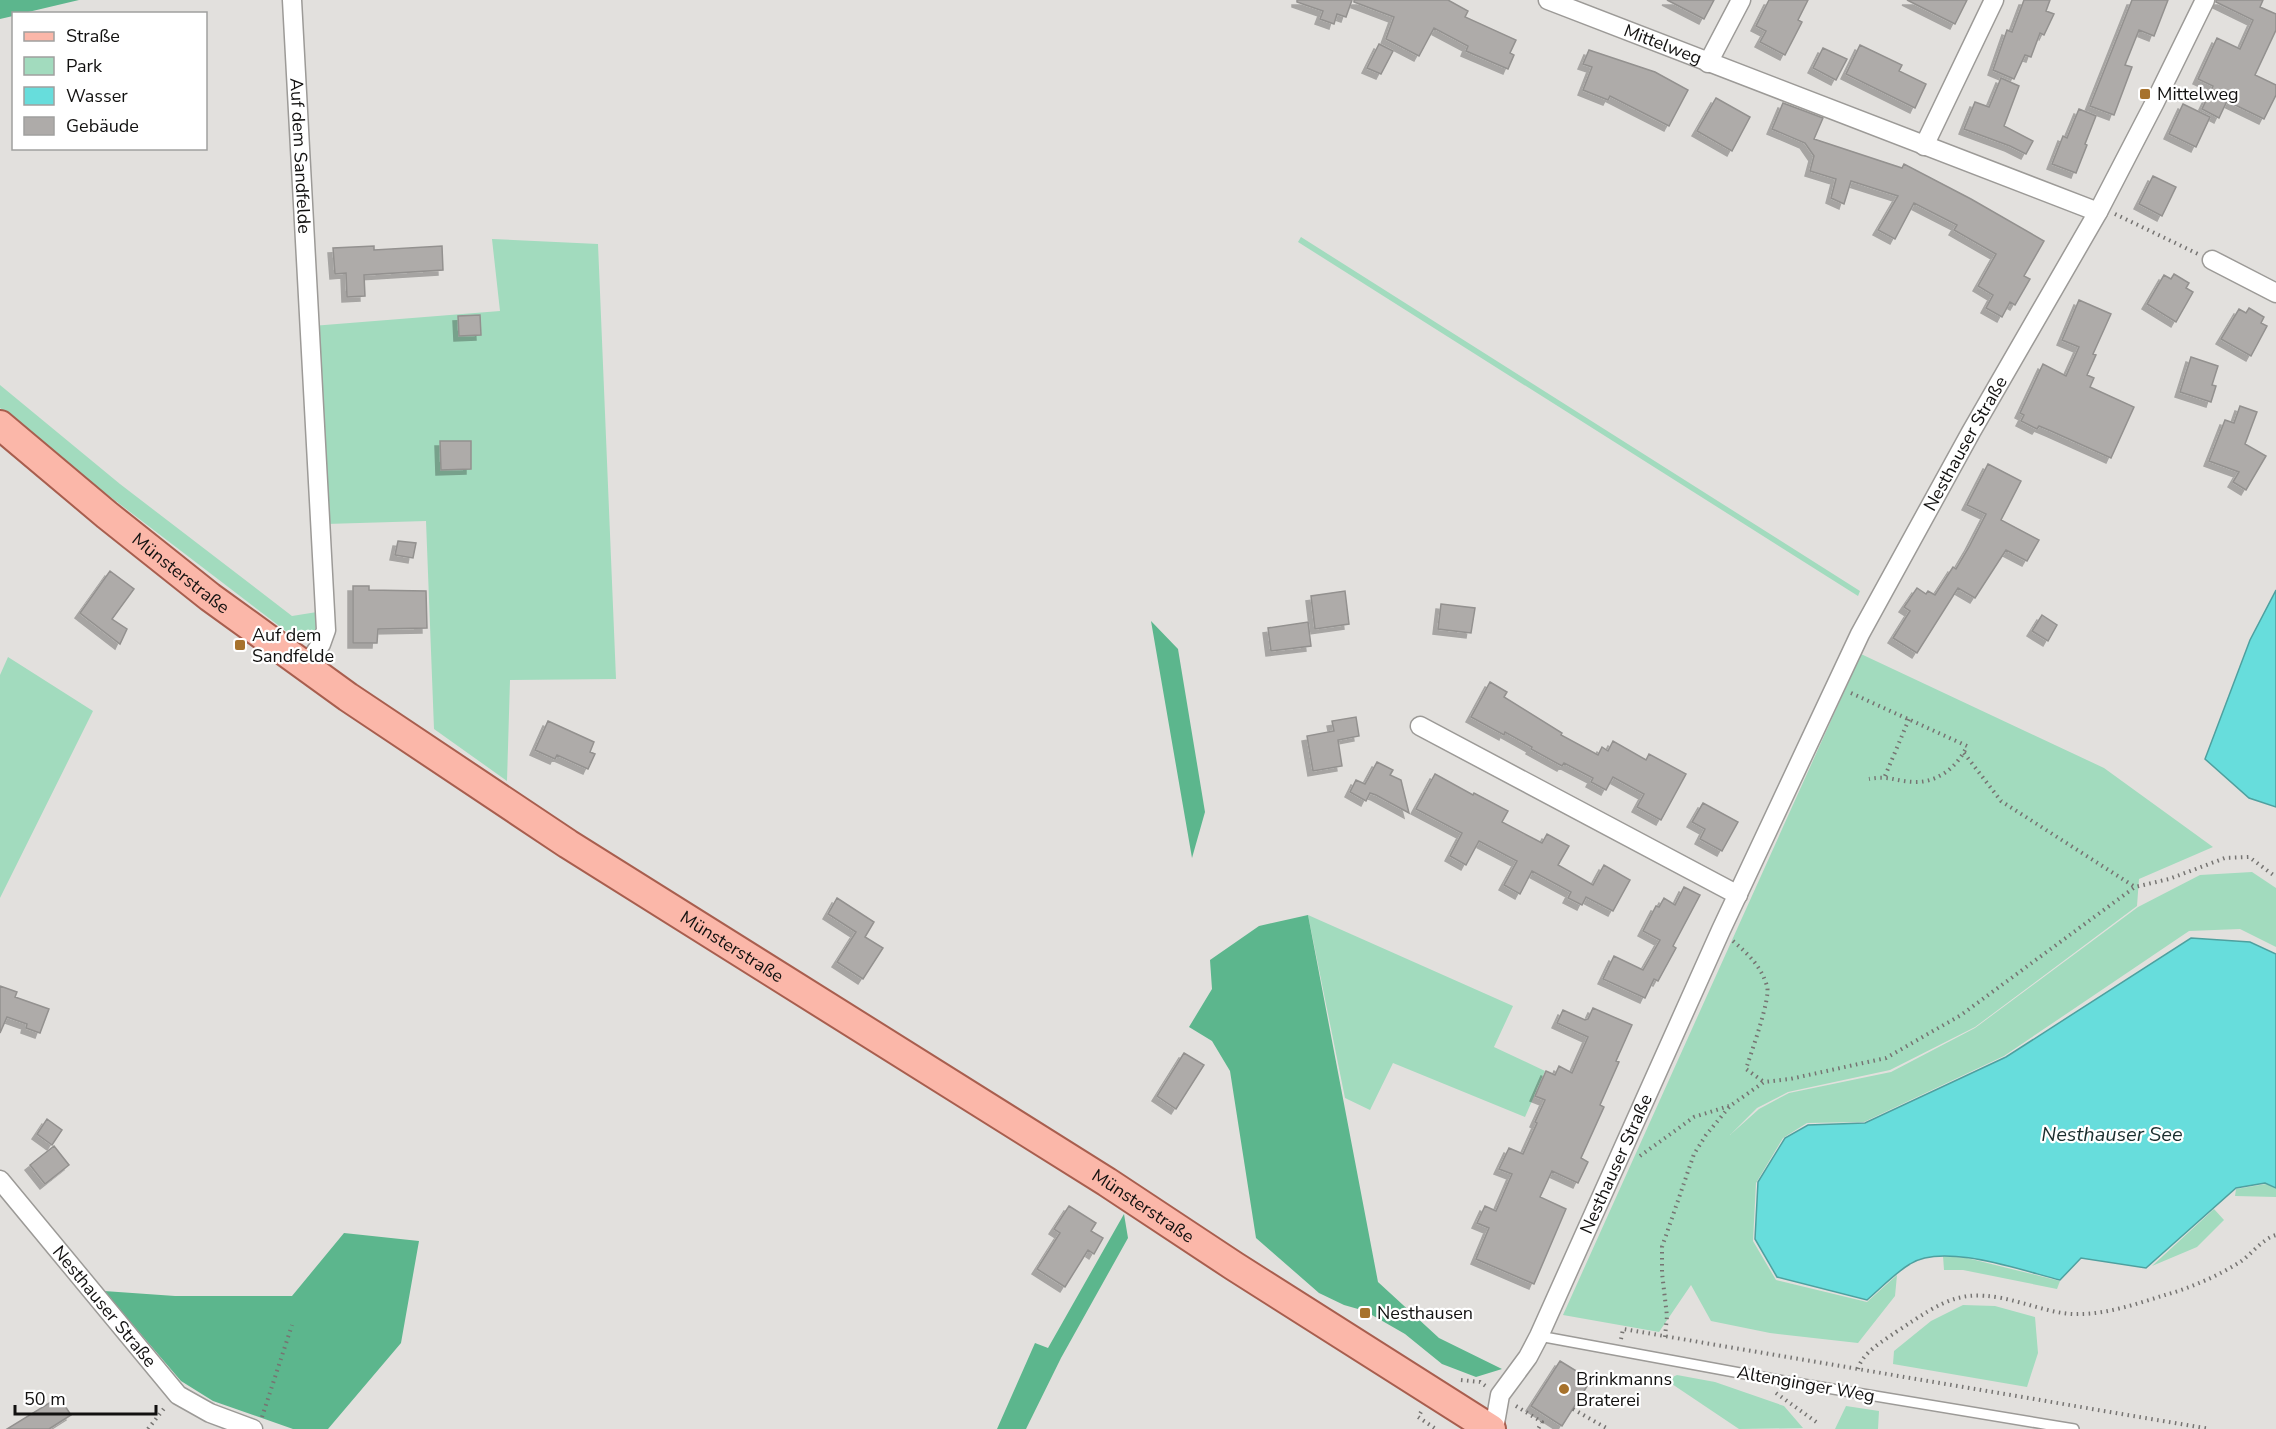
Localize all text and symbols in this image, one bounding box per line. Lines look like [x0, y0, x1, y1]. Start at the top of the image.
legend [12, 12, 207, 150]
street label: Mittelweg [1620, 18, 1705, 70]
text: Straße [66, 24, 120, 48]
text: Park [66, 54, 103, 78]
street label: Auf dem Sandfelde [284, 77, 317, 234]
place label: Mittelweg [2157, 82, 2239, 106]
text: Wasser [66, 84, 128, 108]
marker: Mittelweg [2138, 87, 2152, 101]
text: Gebäude [66, 114, 139, 138]
street label: Nesthauser Straße [1918, 372, 2013, 515]
street label: Münsterstraße [127, 528, 234, 619]
place label: Auf dem Sandfelde [252, 623, 334, 668]
marker: Auf dem Sandfelde [233, 638, 247, 652]
street label: Münsterstraße [676, 905, 788, 988]
street label: Nesthauser Straße [1574, 1090, 1658, 1238]
water label: Nesthauser See [2041, 1121, 2183, 1148]
street label: Münsterstraße [1087, 1164, 1199, 1248]
street label: Nesthauser Straße [47, 1241, 162, 1372]
place label: Nesthausen [1377, 1301, 1473, 1325]
marker: Nesthausen [1358, 1306, 1372, 1320]
street label: Altenginger Weg [1735, 1360, 1877, 1408]
place label: Brinkmanns Braterei [1576, 1367, 1672, 1412]
scale bar [15, 1378, 156, 1416]
marker: Brinkmanns Braterei [1557, 1382, 1571, 1396]
text: 50 m [24, 1387, 66, 1411]

